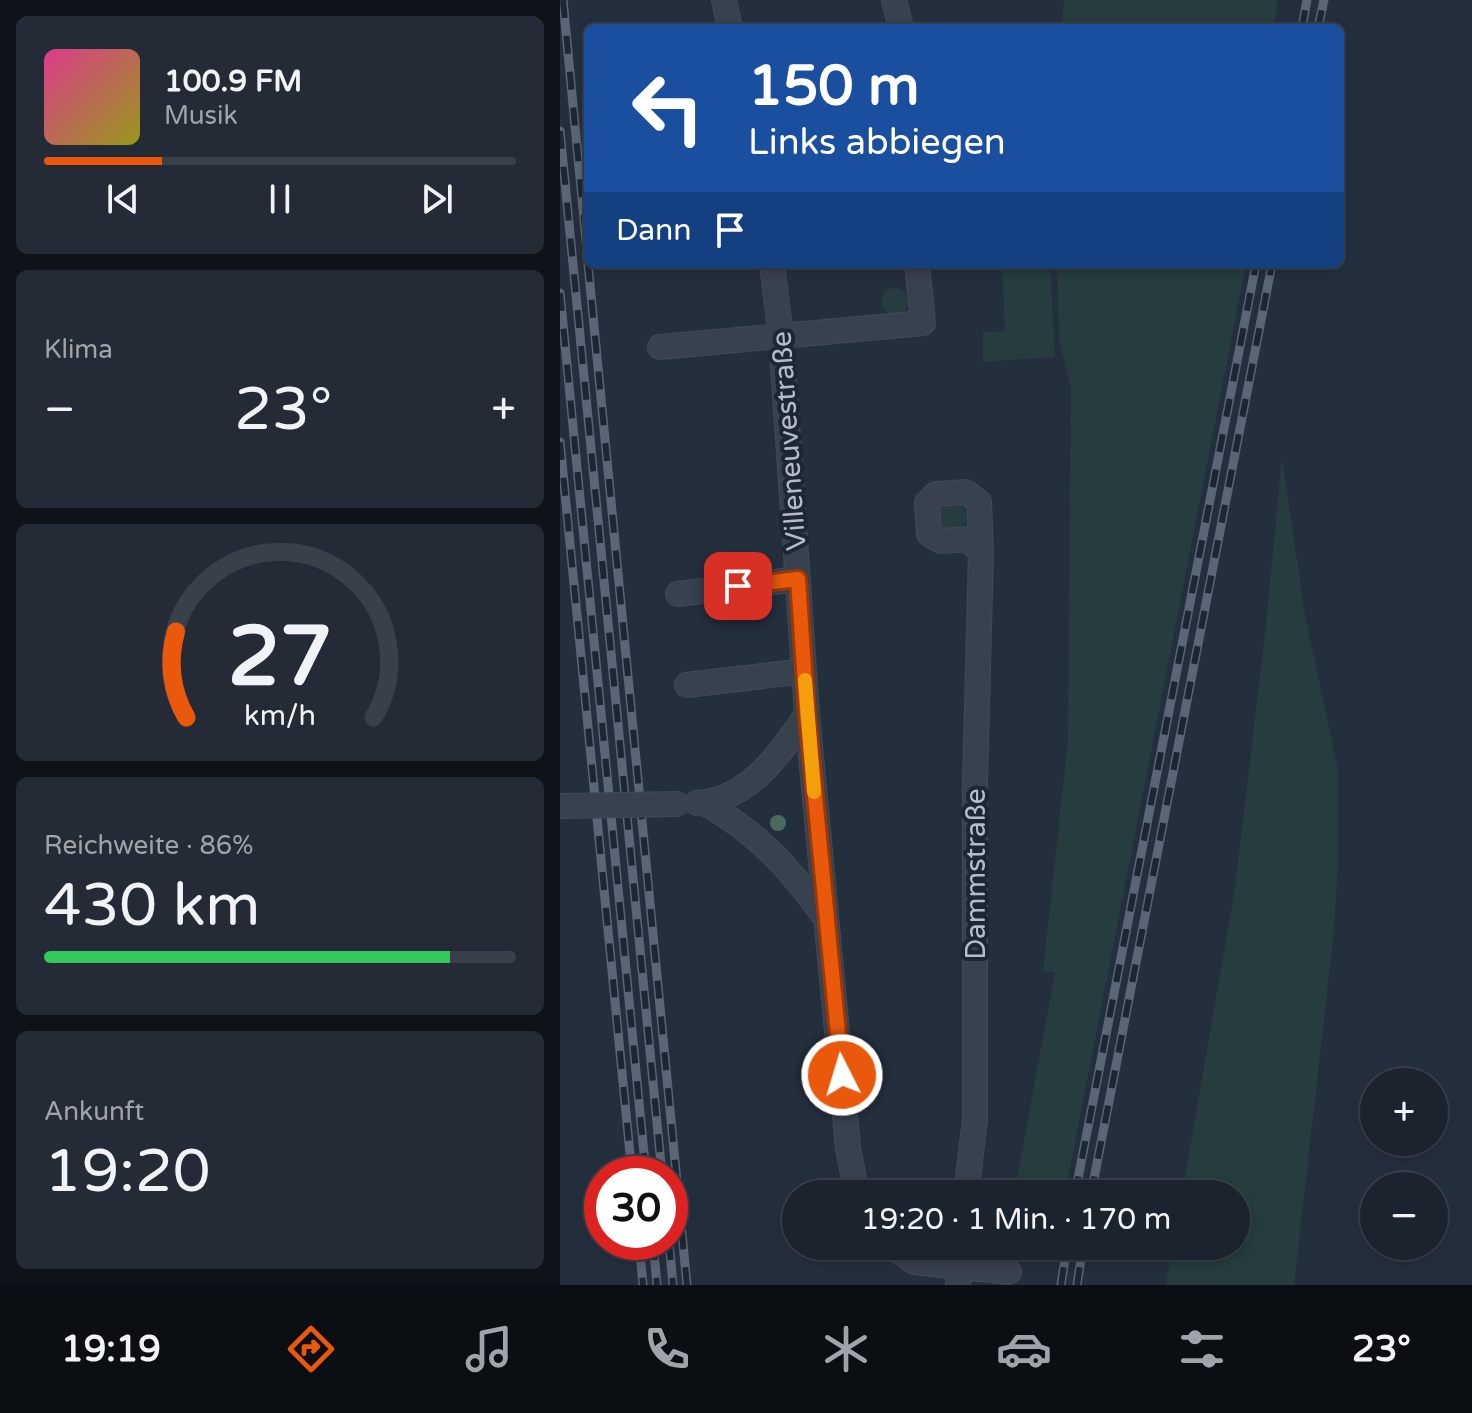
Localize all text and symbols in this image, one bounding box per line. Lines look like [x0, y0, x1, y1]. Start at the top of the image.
text: 150 m [748, 53, 919, 120]
icon: left [616, 56, 720, 160]
text: 100.9 FM [164, 63, 302, 100]
text: Musik [164, 100, 238, 131]
text: Links abbiegen [748, 121, 1006, 164]
icon: previous [101, 177, 145, 221]
icon: pause [258, 177, 302, 221]
icon: next [415, 177, 459, 221]
icon: arrive [708, 208, 752, 252]
text: Dann [616, 212, 692, 249]
street label: Villeneuvestraße [764, 330, 814, 552]
text: Klima [44, 334, 113, 365]
text: 23° [234, 374, 332, 446]
text: − [44, 384, 75, 437]
text: + [491, 384, 516, 437]
pin [704, 552, 772, 620]
icon: arrive [716, 564, 760, 608]
text: 27 [228, 608, 332, 708]
text: km/h [244, 700, 316, 734]
street label: Dammstraße [959, 788, 993, 960]
text: Reichweite · 86% [44, 830, 253, 861]
text: 430 km [44, 870, 260, 942]
position arrow [800, 1033, 884, 1117]
map controls [1360, 1068, 1448, 1260]
button: + [1360, 1068, 1448, 1156]
text: Ankunft [44, 1096, 144, 1127]
text: 19:20 [44, 1136, 210, 1208]
speed limit sign: 30 [584, 1156, 688, 1260]
button: − [1360, 1172, 1448, 1260]
text: 19:20 · 1 Min. · 170 m [861, 1201, 1171, 1238]
icon: directions [283, 1321, 339, 1377]
icon: music [461, 1321, 517, 1377]
icon: phone [639, 1321, 695, 1377]
icon: climate [818, 1321, 874, 1377]
icon: car [996, 1321, 1052, 1377]
icon: filters [1174, 1321, 1230, 1377]
text: 19:19 [61, 1328, 161, 1371]
text: 23° [1352, 1328, 1411, 1371]

